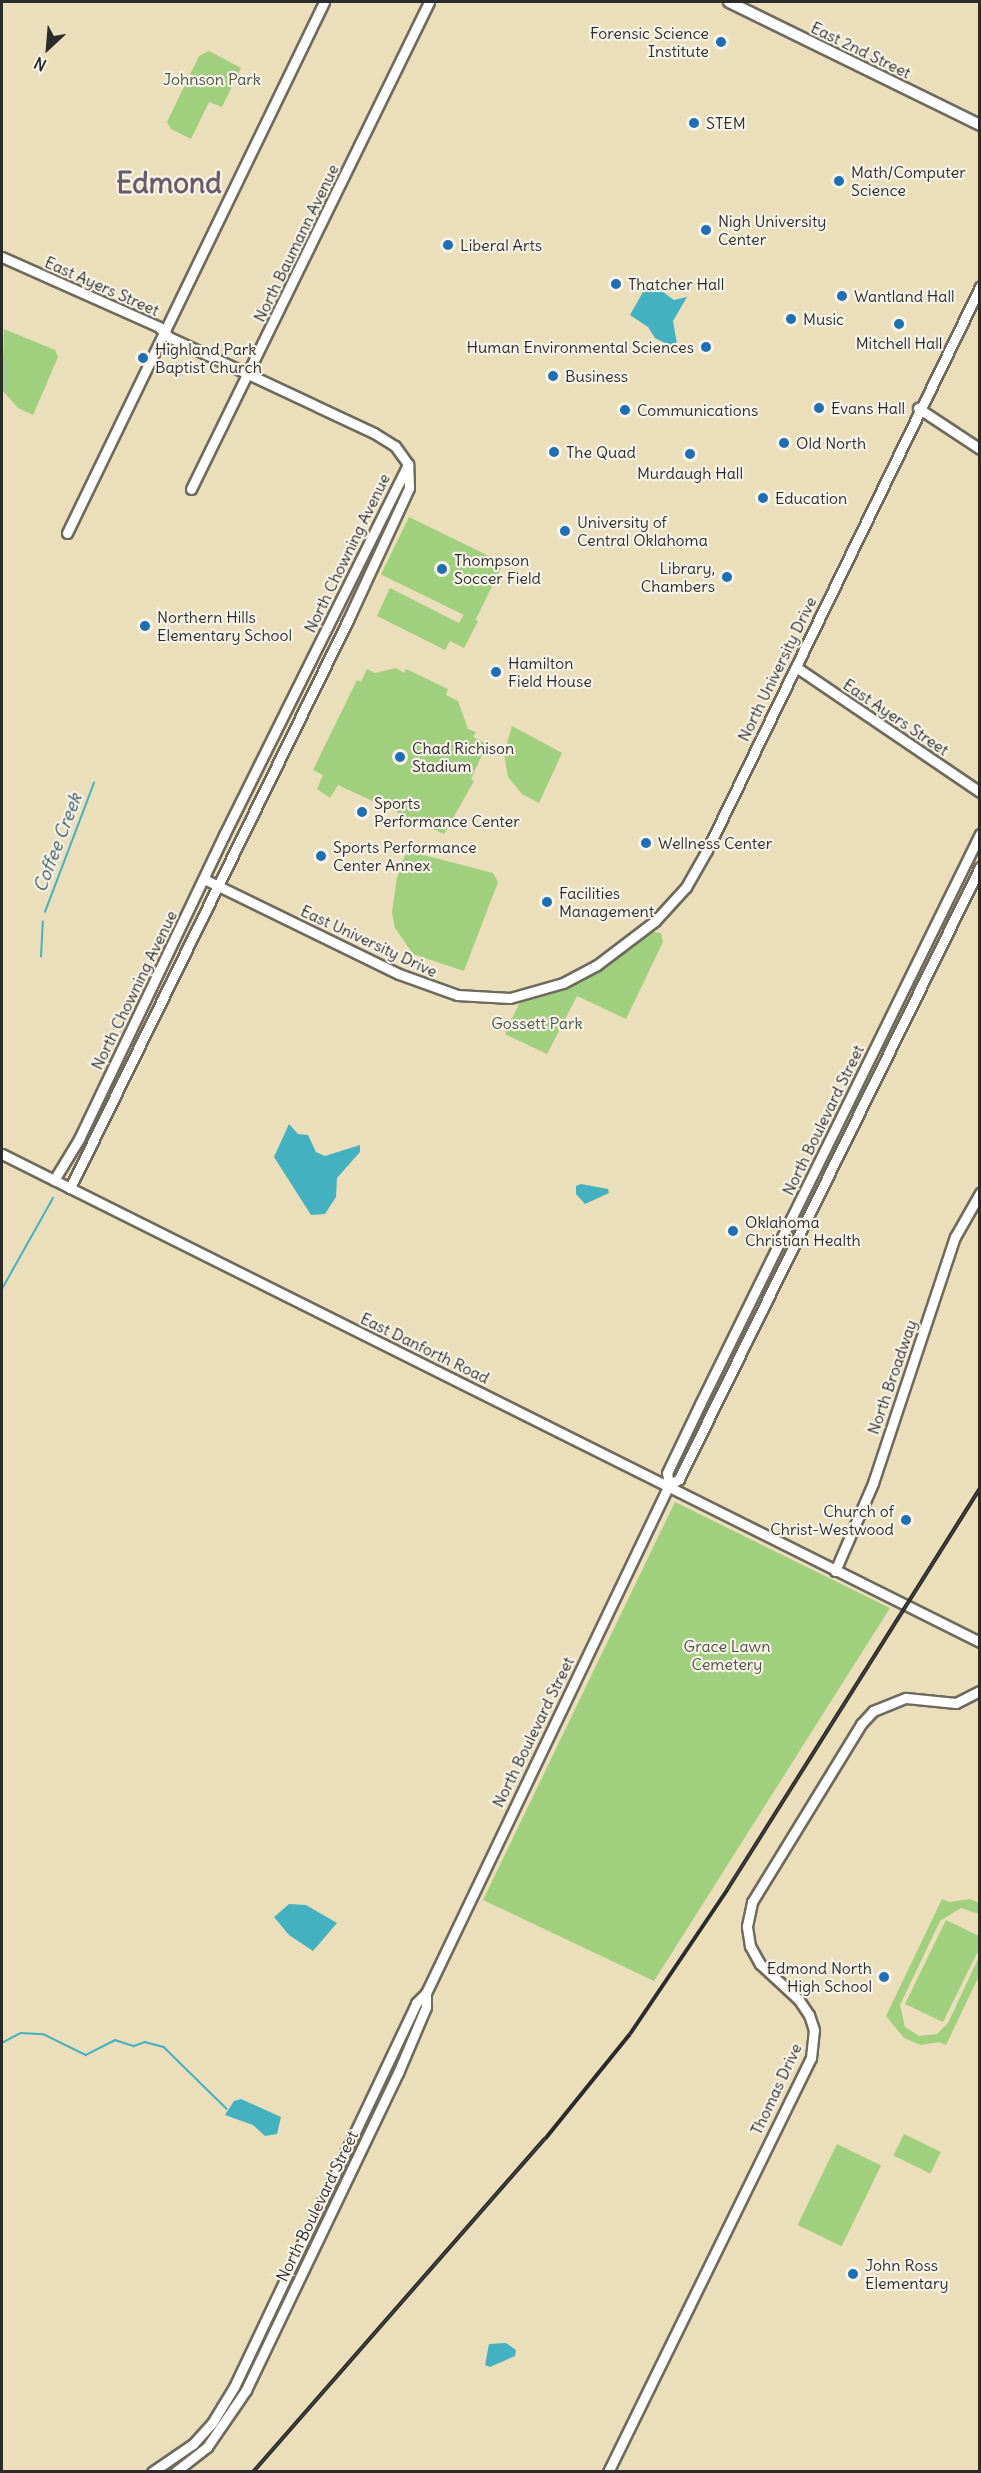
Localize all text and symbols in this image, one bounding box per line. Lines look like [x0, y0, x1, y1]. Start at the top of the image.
north arrow [18, 18, 78, 78]
street label: East 2nd Street [808, 18, 914, 82]
place label: Forensic Science Institute [590, 23, 709, 61]
marker: Forensic Science Institute [714, 35, 728, 49]
text: N [31, 53, 49, 76]
park label: Johnson Park [163, 69, 261, 89]
place label: STEM [706, 113, 746, 133]
marker: STEM [687, 116, 701, 130]
street label: North Baumann Avenue [249, 161, 343, 325]
place label: Math/Computer Science [851, 162, 966, 200]
district label: Edmond [116, 166, 222, 200]
marker: Math/Computer Science [832, 174, 846, 188]
place label: Nigh University Center [718, 211, 826, 249]
marker: Nigh University Center [699, 223, 713, 237]
place label: Liberal Arts [460, 235, 542, 255]
marker: Liberal Arts [441, 238, 455, 252]
street label: East Ayers Street [42, 252, 162, 320]
place label: Thatcher Hall [628, 274, 724, 294]
marker: Thatcher Hall [609, 277, 623, 291]
place label: Wantland Hall [854, 286, 955, 306]
marker: Wantland Hall [835, 289, 849, 303]
place label: Music [803, 309, 844, 329]
marker: Music [784, 312, 798, 326]
marker: Mitchell Hall [892, 317, 906, 331]
place label: Mitchell Hall [856, 333, 942, 353]
place label: Human Environmental Sciences [467, 337, 694, 357]
place label: Highland Park Baptist Church [155, 339, 262, 377]
marker: Human Environmental Sciences [699, 340, 713, 354]
marker: Highland Park Baptist Church [136, 351, 150, 365]
place label: Business [565, 366, 628, 386]
marker: Business [546, 369, 560, 383]
place label: Evans Hall [831, 398, 905, 418]
place label: Communications [637, 400, 758, 420]
marker: Evans Hall [812, 401, 826, 415]
marker: Communications [618, 403, 632, 417]
place label: Old North [796, 433, 866, 453]
marker: Old North [777, 436, 791, 450]
place label: The Quad [566, 442, 636, 462]
marker: The Quad [547, 445, 561, 459]
marker: Murdaugh Hall [683, 447, 697, 461]
place label: Murdaugh Hall [637, 463, 743, 483]
street label: North Chowning Avenue [300, 470, 394, 636]
place label: Education [775, 488, 847, 508]
marker: Education [756, 491, 770, 505]
place label: University of Central Oklahoma [577, 512, 708, 550]
marker: University of Central Oklahoma [558, 524, 572, 538]
place label: Thompson Soccer Field [454, 550, 541, 588]
place label: Library, Chambers [641, 558, 715, 596]
marker: Thompson Soccer Field [435, 562, 449, 576]
marker: Library, Chambers [720, 570, 734, 584]
street label: North University Drive [734, 594, 820, 744]
place label: Northern Hills Elementary School [157, 607, 292, 645]
marker: Northern Hills Elementary School [138, 619, 152, 633]
place label: Hamilton Field House [508, 653, 592, 691]
marker: Hamilton Field House [489, 665, 503, 679]
street label: East Ayers Street [840, 675, 952, 759]
place label: Chad Richison Stadium [412, 738, 514, 776]
marker: Chad Richison Stadium [393, 750, 407, 764]
water label: Coffee Creek [29, 791, 87, 895]
place label: Sports Performance Center [374, 793, 520, 831]
marker: Sports Performance Center [355, 805, 369, 819]
place label: Wellness Center [658, 833, 772, 853]
marker: Wellness Center [639, 836, 653, 850]
place label: Sports Performance Center Annex [333, 837, 477, 875]
marker: Sports Performance Center Annex [314, 849, 328, 863]
place label: Facilities Management [559, 883, 654, 921]
marker: Facilities Management [540, 895, 554, 909]
street label: East University Drive [298, 901, 440, 981]
street label: North Chowning Avenue [87, 907, 181, 1073]
park label: Gossett Park [491, 1013, 583, 1033]
street label: North Boulevard Street [778, 1042, 868, 1198]
place label: Oklahoma Christian Health [745, 1212, 861, 1250]
marker: Oklahoma Christian Health [726, 1224, 740, 1238]
street label: East Danforth Road [357, 1308, 493, 1388]
street label: North Broadway [863, 1317, 921, 1437]
place label: Church of Christ-Westwood [770, 1501, 894, 1539]
marker: Church of Christ-Westwood [899, 1513, 913, 1527]
park label: Grace Lawn Cemetery [684, 1636, 770, 1674]
street label: North Boulevard Street [488, 1654, 578, 1810]
place label: Edmond North High School [767, 1958, 872, 1996]
marker: Edmond North High School [877, 1970, 891, 1984]
street label: Thomas Drive [746, 2040, 806, 2138]
street label: North Boulevard Street [272, 2128, 362, 2284]
place label: John Ross Elementary [865, 2255, 949, 2293]
marker: John Ross Elementary [846, 2267, 860, 2281]

